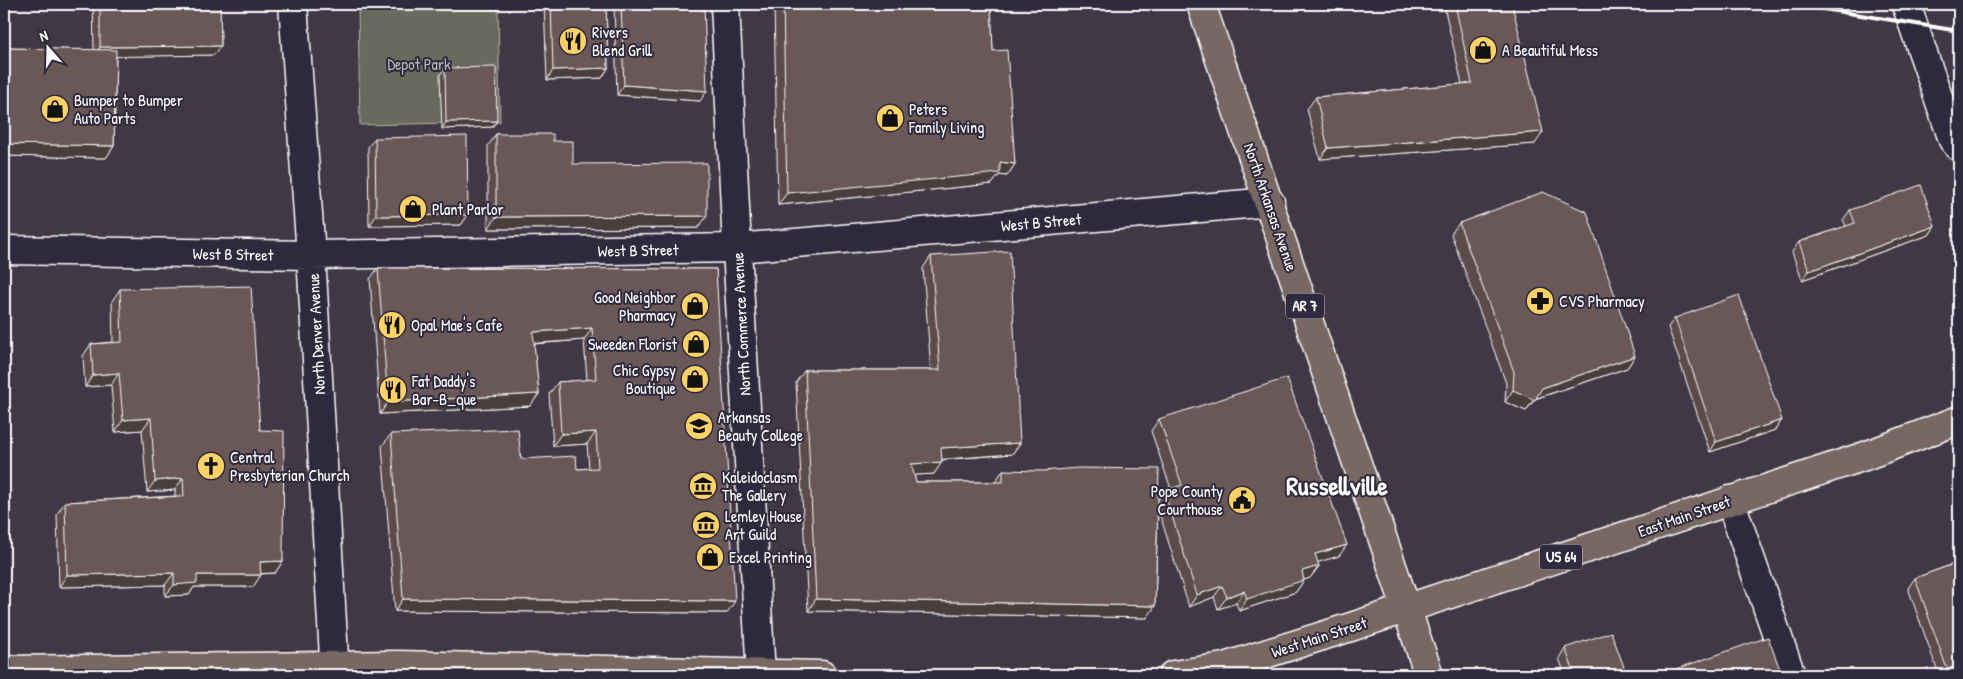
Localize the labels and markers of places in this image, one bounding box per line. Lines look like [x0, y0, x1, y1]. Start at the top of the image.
place label: Rivers Blend Grill [592, 21, 652, 61]
restaurant icon: Rivers Blend Grill [558, 26, 588, 56]
shop icon: A Beautiful Mess [1468, 35, 1498, 65]
place label: A Beautiful Mess [1502, 39, 1598, 61]
place label: Bumper to Bumper Auto Parts [74, 89, 183, 129]
shop icon: Bumper to Bumper Auto Parts [40, 94, 70, 124]
place label: Peters Family Living [908, 98, 984, 138]
shop icon: Peters Family Living [875, 103, 905, 133]
shop icon: Plant Parlor [398, 194, 428, 224]
place label: Plant Parlor [432, 198, 504, 220]
place label: Good Neighbor Pharmacy [594, 286, 676, 326]
pharmacy icon: CVS Pharmacy [1525, 286, 1555, 316]
place label: CVS Pharmacy [1559, 290, 1645, 312]
shop icon: Good Neighbor Pharmacy [680, 291, 710, 321]
restaurant icon: Opal Mae's Cafe [377, 310, 407, 340]
place label: Opal Mae's Cafe [411, 314, 503, 336]
shop icon: Sweeden Florist [681, 329, 711, 359]
place label: Sweeden Florist [588, 333, 677, 355]
place label: Chic Gypsy Boutique [613, 359, 677, 399]
shop icon: Chic Gypsy Boutique [680, 364, 710, 394]
place label: Fat Daddy's Bar-B_que [411, 370, 477, 410]
restaurant icon: Fat Daddy's Bar-B_que [378, 375, 408, 405]
place label: Arkansas Beauty College [718, 406, 804, 446]
school or university icon: Arkansas Beauty College [684, 411, 714, 441]
place label: Central Presbyterian Church [230, 446, 350, 486]
church icon: Central Presbyterian Church [196, 451, 226, 481]
place label: Kaleidoclasm The Gallery [722, 466, 797, 506]
museum icon: Kaleidoclasm The Gallery [688, 471, 718, 501]
place label: Pope County Courthouse [1151, 480, 1224, 520]
public building icon: Pope County Courthouse [1227, 485, 1257, 515]
place label: Lemley House Art Guild [725, 505, 803, 545]
museum icon: Lemley House Art Guild [691, 510, 721, 540]
shop icon: Excel Printing [695, 542, 725, 572]
place label: Excel Printing [729, 546, 812, 568]

